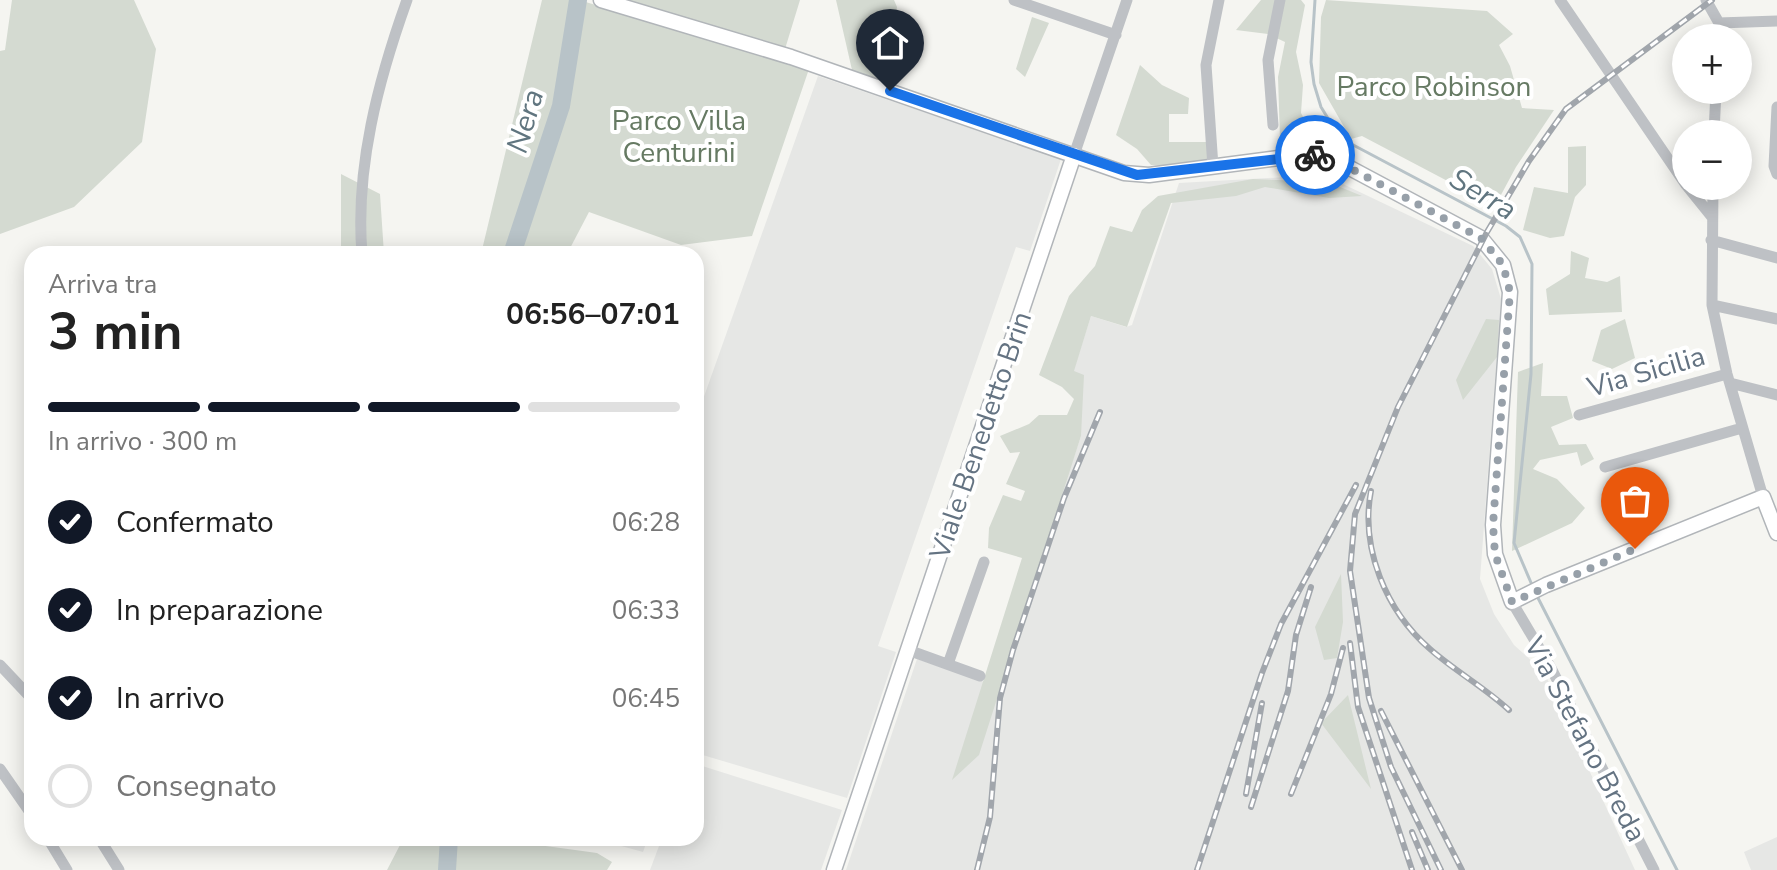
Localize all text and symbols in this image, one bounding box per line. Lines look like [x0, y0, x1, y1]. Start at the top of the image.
pin [856, 9, 924, 91]
icon: home [868, 21, 912, 65]
map controls [1672, 24, 1752, 200]
button: + [1672, 24, 1752, 104]
park label: Parco Robinson [1337, 68, 1531, 106]
water label: Nera [497, 84, 554, 158]
park label: Parco Villa Centurini [612, 102, 746, 172]
courier [1275, 115, 1355, 195]
button: − [1672, 120, 1752, 200]
icon: bike [1293, 133, 1337, 177]
water label: Serra [1441, 158, 1524, 230]
text: Arriva tra [48, 267, 157, 302]
text: 06:56–07:01 [506, 294, 680, 335]
text: 3 min [48, 296, 183, 367]
street label: Viale Benedetto Brin [920, 306, 1041, 565]
street label: Via Sicilia [1582, 337, 1709, 407]
text: In arrivo · 300 m [48, 424, 237, 459]
pin [1601, 467, 1669, 549]
icon: bag [1613, 479, 1657, 523]
icon: check [48, 500, 92, 544]
text: Confermato [116, 502, 274, 543]
text: 06:28 [612, 505, 680, 540]
icon: check [48, 588, 92, 632]
text: In preparazione [116, 590, 323, 631]
text: 06:33 [612, 593, 680, 628]
street label: Via Stefano Breda [1515, 629, 1655, 849]
icon: check [48, 676, 92, 720]
text: In arrivo [116, 678, 225, 719]
text: 06:45 [612, 681, 680, 716]
text: Consegnato [116, 766, 277, 807]

